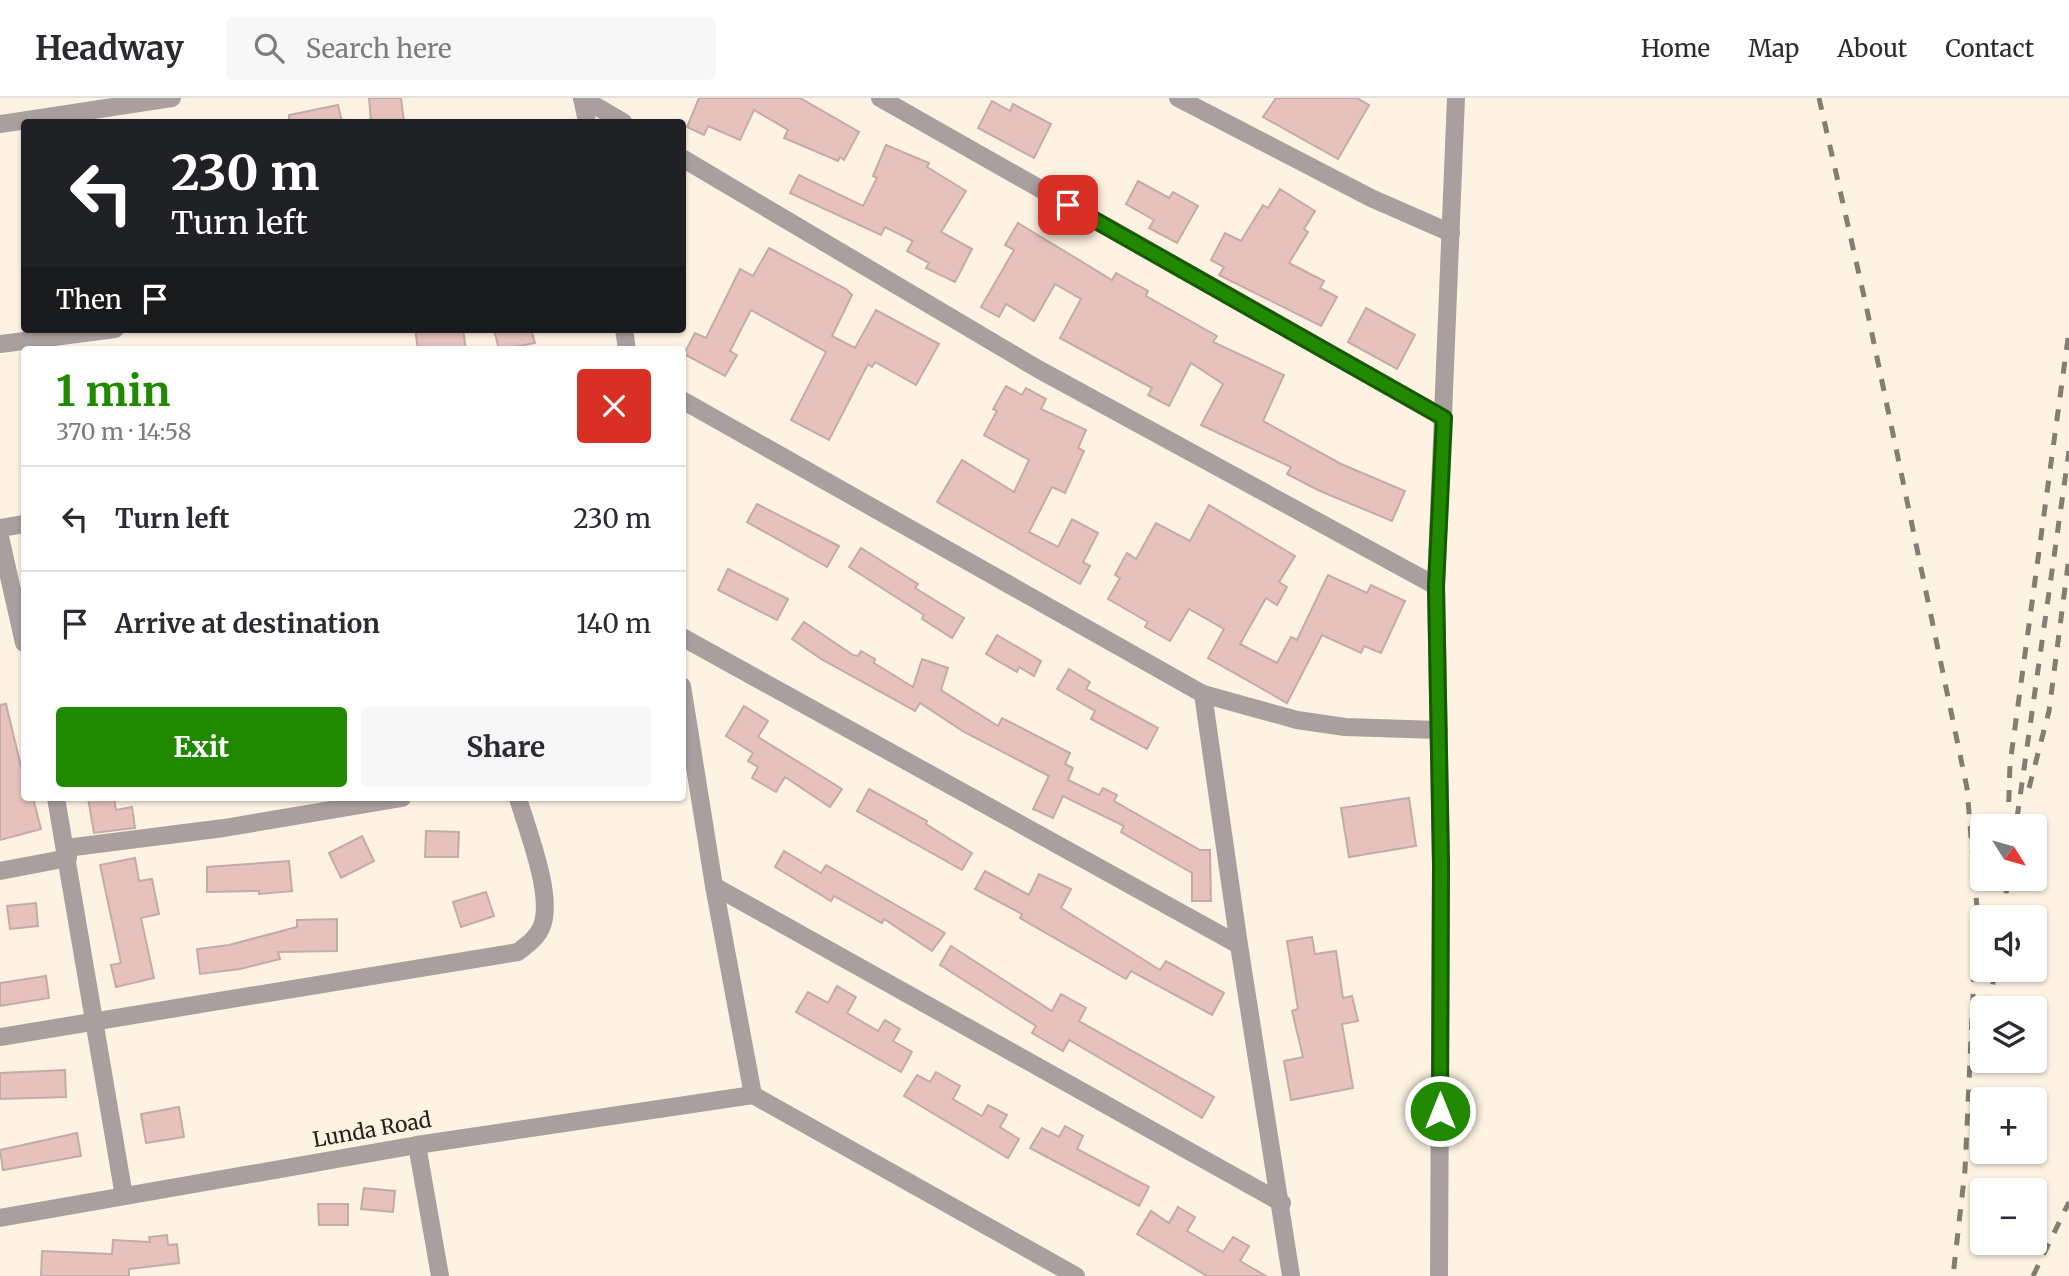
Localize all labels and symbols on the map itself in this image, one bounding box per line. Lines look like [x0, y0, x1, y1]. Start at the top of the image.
pin [1038, 175, 1098, 235]
north arrow [1970, 814, 2048, 891]
position arrow [1403, 1074, 1477, 1148]
street label: Lunda Road [311, 1106, 434, 1153]

